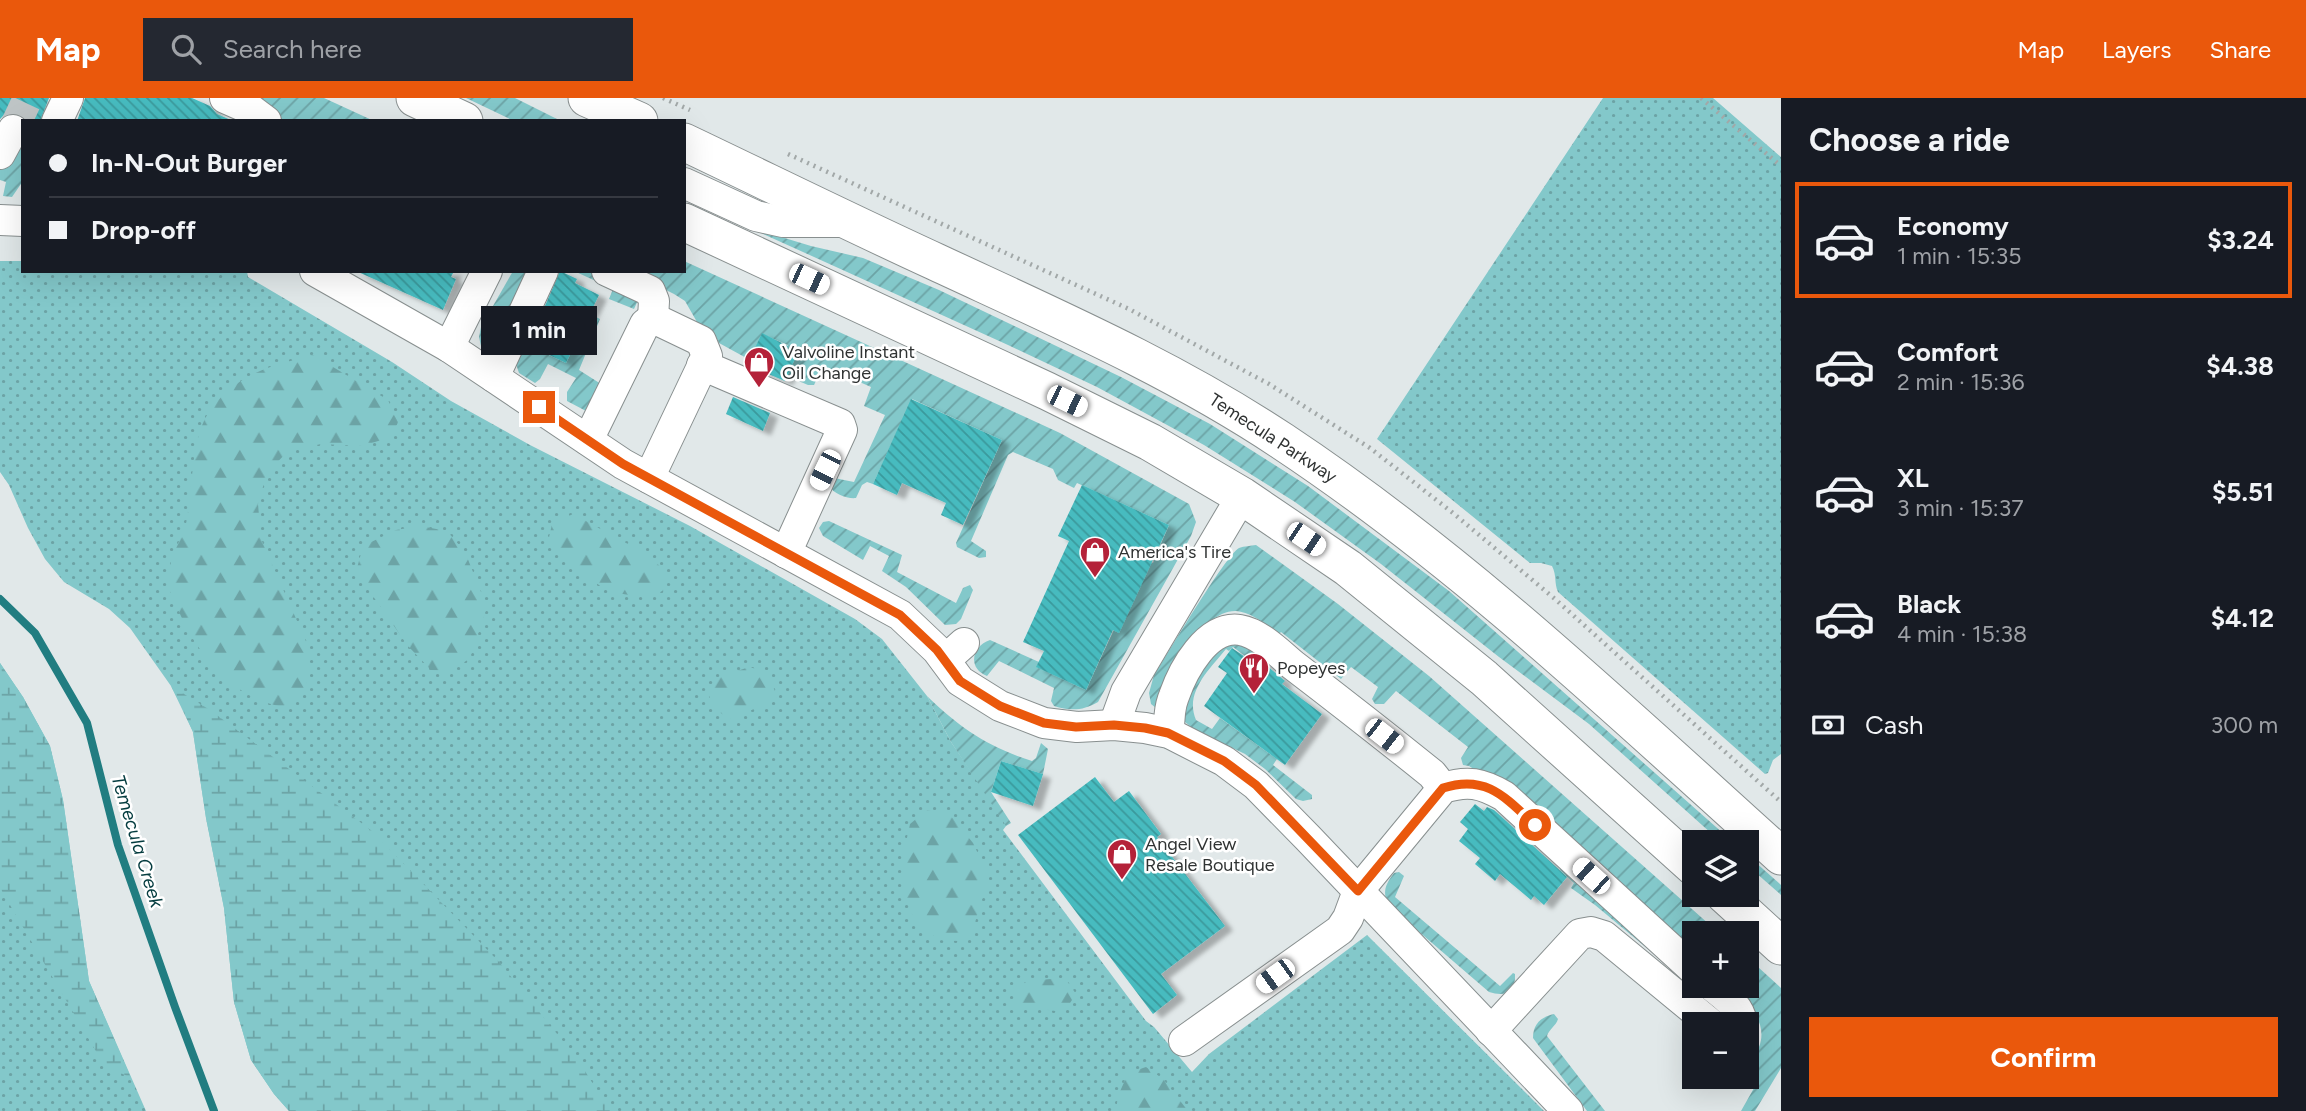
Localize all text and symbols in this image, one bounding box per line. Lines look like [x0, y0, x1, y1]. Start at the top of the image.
search box [143, 18, 633, 81]
text: Map [35, 30, 101, 69]
icon: search [167, 30, 205, 68]
text: Search here [223, 33, 362, 65]
text: Map [2017, 35, 2064, 64]
text: Layers [2102, 35, 2171, 64]
text: Share [2209, 35, 2271, 64]
text: Choose a ride [1809, 121, 2010, 159]
text: In-N-Out Burger [91, 147, 287, 179]
icon: car [1813, 209, 1876, 272]
text: Economy [1897, 210, 2009, 242]
text: Drop-off [91, 214, 196, 246]
text: $3.24 [2207, 224, 2274, 256]
text: 1 min · 15:35 [1897, 242, 2021, 270]
car [786, 261, 833, 297]
callout: 1 min [481, 306, 597, 354]
text: 1 min [512, 316, 566, 344]
icon: car [1813, 335, 1876, 398]
text: Comfort [1897, 336, 1999, 368]
place label: Valvoline Instant Oil Change [782, 341, 915, 384]
shop icon: Valvoline Instant Oil Change [742, 345, 776, 389]
text: $4.38 [2206, 350, 2274, 382]
text: 2 min · 15:36 [1897, 368, 2025, 396]
car [1044, 382, 1091, 420]
street label: Temecula Parkway [1205, 389, 1341, 488]
route end [523, 391, 555, 423]
car [807, 447, 844, 493]
icon: car [1813, 461, 1876, 524]
text: XL [1897, 462, 1929, 494]
text: $5.51 [2212, 476, 2274, 508]
text: 3 min · 15:37 [1897, 494, 2024, 522]
car [1283, 519, 1330, 559]
shop icon: America's Tire [1078, 535, 1112, 579]
place label: America's Tire [1118, 541, 1231, 563]
icon: car [1813, 587, 1876, 650]
text: Black [1897, 588, 1961, 620]
text: $4.12 [2211, 602, 2274, 634]
text: 4 min · 15:38 [1897, 620, 2027, 648]
restaurant icon: Popeyes [1237, 651, 1271, 695]
place label: Popeyes [1277, 657, 1345, 679]
icon: cash [1809, 706, 1847, 744]
text: Cash [1865, 709, 1924, 741]
text: 300 m [2211, 711, 2278, 739]
car [1361, 715, 1408, 757]
water label: Temecula Creek [106, 772, 169, 911]
route start [1519, 809, 1551, 841]
map controls [1682, 830, 1759, 1089]
button: layers [1682, 830, 1759, 907]
place label: Angel View Resale Boutique [1145, 833, 1275, 876]
shop icon: Angel View Resale Boutique [1105, 837, 1139, 881]
car [1569, 854, 1614, 898]
button: + [1682, 921, 1759, 998]
car [1252, 955, 1299, 997]
button: − [1682, 1012, 1759, 1089]
button: Confirm [1809, 1017, 2278, 1097]

